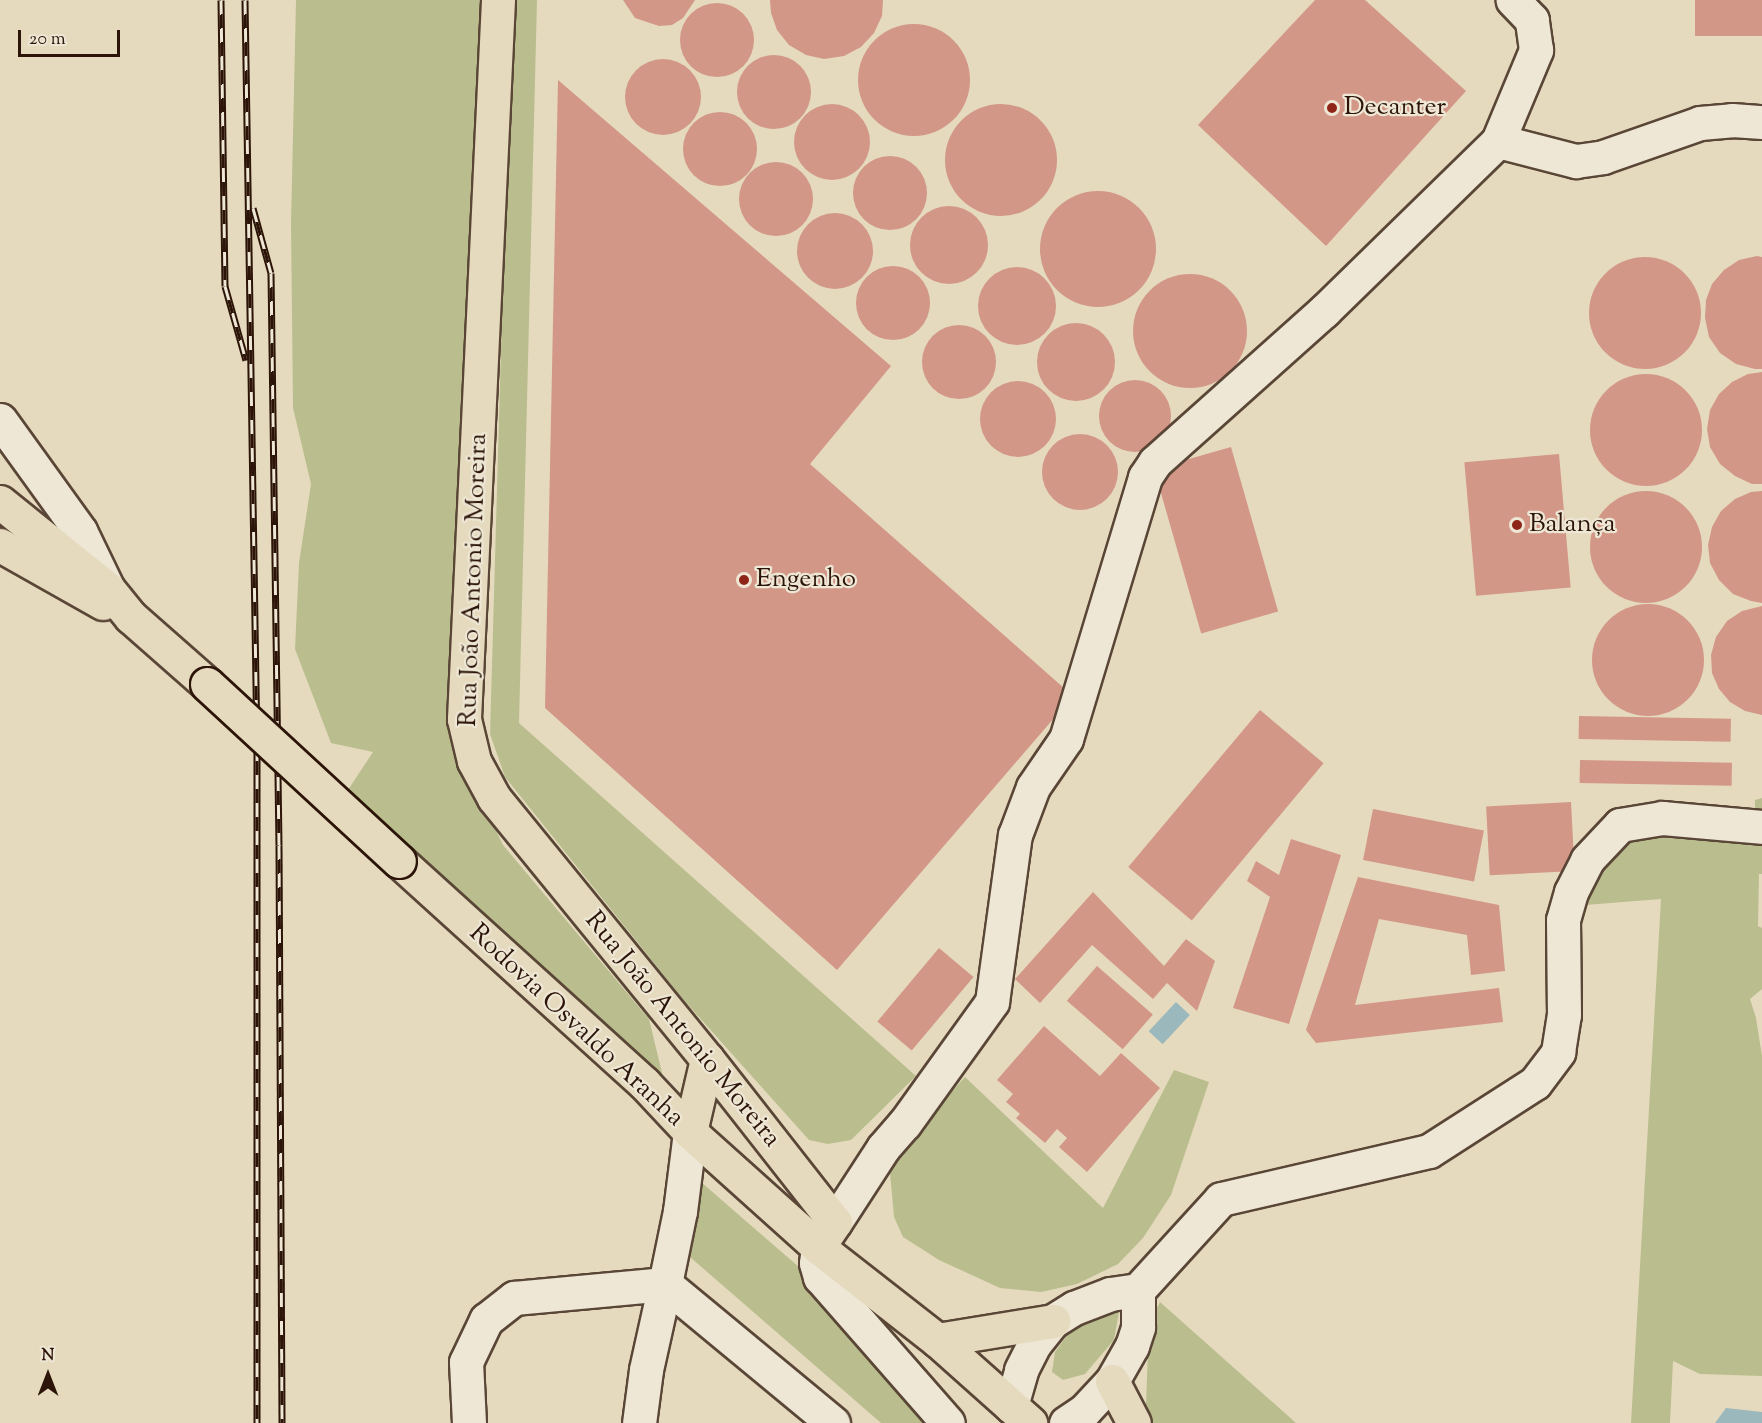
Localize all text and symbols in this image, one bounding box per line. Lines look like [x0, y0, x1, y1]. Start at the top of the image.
scale bar [21, 18, 123, 56]
text: 20 m [29, 27, 66, 53]
place label: Decanter [1344, 92, 1446, 124]
marker: Decanter [1325, 101, 1339, 115]
street label: Rua João Antonio Moreira [453, 433, 495, 727]
place label: Balança [1529, 509, 1615, 541]
marker: Balança [1510, 518, 1524, 532]
place label: Engenho [756, 564, 856, 596]
marker: Engenho [737, 573, 751, 587]
street label: Rua João Antonio Moreira [577, 906, 787, 1154]
street label: Rodovia Osvaldo Aranha [462, 918, 690, 1134]
north arrow [18, 1345, 78, 1405]
text: N [42, 1345, 54, 1368]

